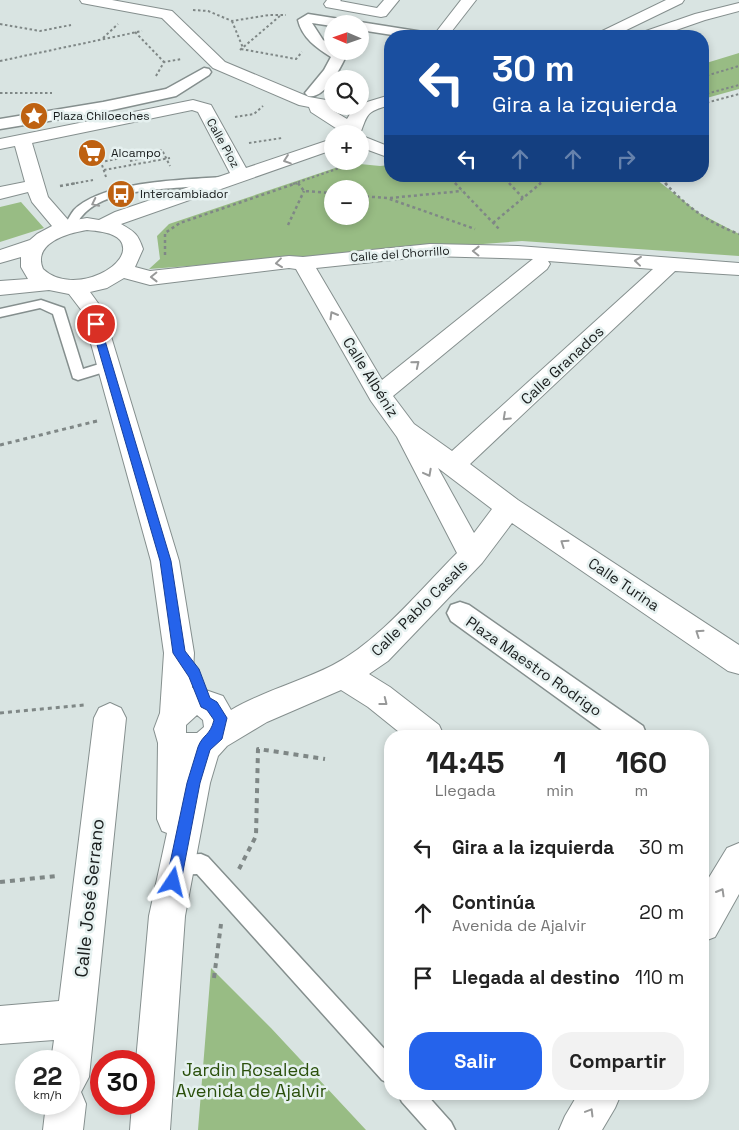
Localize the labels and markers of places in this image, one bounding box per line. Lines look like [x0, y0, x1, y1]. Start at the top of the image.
place icon: Plaza Chiloeches [19, 101, 49, 131]
place label: Plaza Chiloeches [53, 108, 150, 124]
supermarket icon: Alcampo [77, 138, 107, 168]
place label: Alcampo [111, 145, 161, 161]
bus stop icon: Intercambiador [106, 179, 136, 209]
place label: Intercambiador [140, 186, 229, 202]
pin [75, 303, 117, 345]

